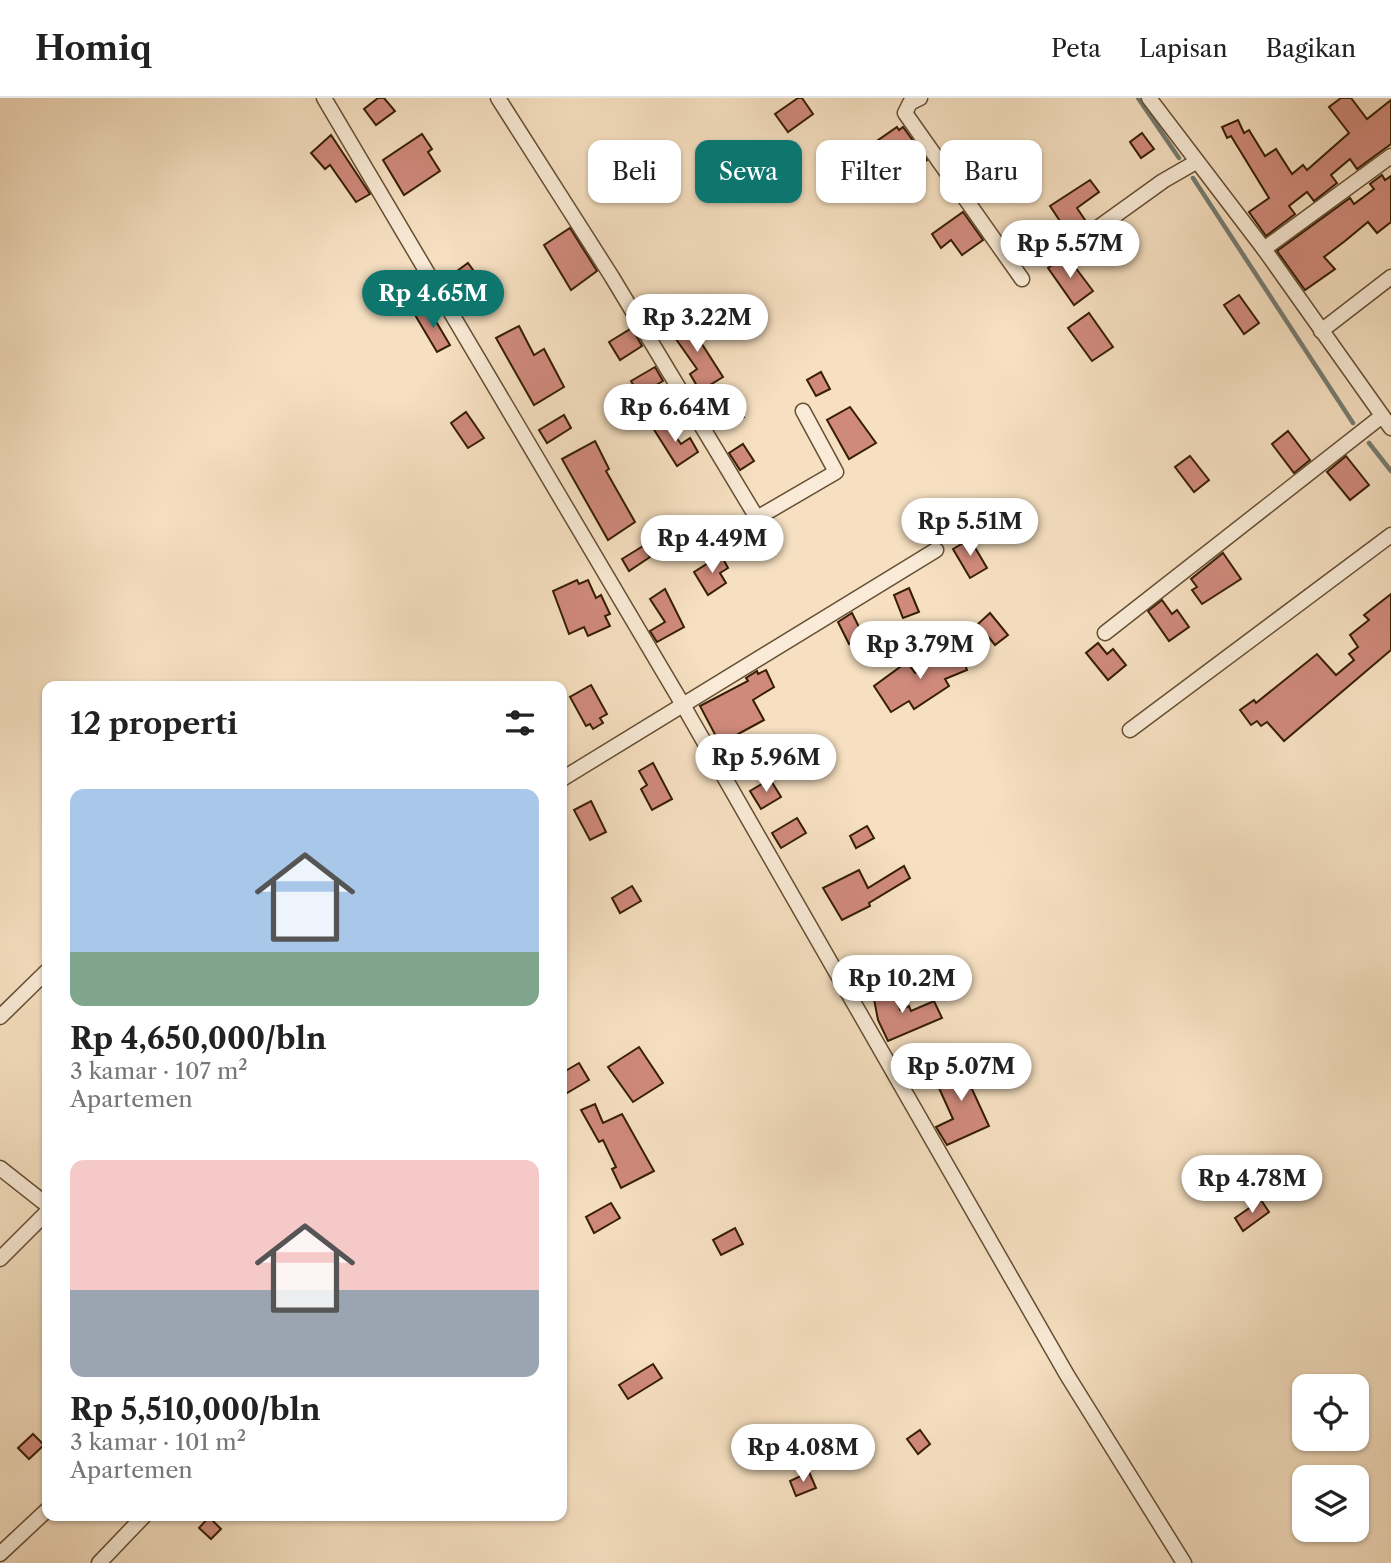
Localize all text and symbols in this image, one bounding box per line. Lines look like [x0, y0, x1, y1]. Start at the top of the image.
text: Homiq [35, 28, 152, 69]
text: Peta [1051, 34, 1101, 63]
text: Lapisan [1139, 34, 1228, 63]
text: Bagikan [1266, 34, 1356, 63]
chip: Beli [588, 140, 681, 203]
chip: Sewa [695, 140, 802, 203]
chip: Filter [816, 140, 926, 203]
chip: Baru [940, 140, 1042, 203]
pin: Rp 5.57M [998, 220, 1142, 280]
text: Rp 5.57M [1016, 229, 1124, 257]
pin: Rp 4.65M [361, 271, 505, 330]
text: Rp 4.65M [378, 279, 488, 307]
pin: Rp 3.22M [625, 294, 769, 354]
text: Rp 3.22M [642, 303, 752, 331]
pin: Rp 6.64M [603, 384, 747, 444]
text: Rp 6.64M [620, 393, 730, 421]
pin: Rp 5.51M [898, 498, 1042, 558]
text: Rp 5.51M [917, 507, 1023, 535]
pin: Rp 4.49M [640, 516, 784, 575]
text: Rp 4.49M [657, 524, 767, 552]
pin: Rp 3.79M [848, 622, 992, 681]
text: Rp 3.79M [866, 630, 974, 658]
icon: filters [501, 704, 539, 742]
text: 12 properti [70, 705, 238, 742]
pin: Rp 5.96M [694, 734, 838, 794]
text: Rp 5.96M [711, 743, 821, 771]
icon: home [242, 834, 368, 960]
pin: Rp 10.2M [830, 956, 974, 1015]
text: Rp 10.2M [848, 964, 956, 992]
text: Rp 4,650,000/bln [70, 1020, 327, 1057]
pin: Rp 5.07M [889, 1044, 1033, 1103]
text: Rp 5.07M [907, 1052, 1015, 1080]
text: 3 kamar · 107 m² [70, 1057, 248, 1085]
text: Apartemen [70, 1085, 193, 1113]
pin: Rp 4.78M [1180, 1156, 1324, 1215]
text: Rp 4.78M [1197, 1164, 1307, 1192]
icon: home [242, 1205, 368, 1331]
map controls [1292, 1374, 1369, 1542]
button: locate [1292, 1374, 1369, 1451]
text: Rp 5,510,000/bln [70, 1391, 321, 1428]
pin: Rp 4.08M [731, 1424, 875, 1484]
text: 3 kamar · 101 m² [70, 1428, 246, 1456]
text: Rp 4.08M [747, 1433, 859, 1461]
text: Apartemen [70, 1456, 193, 1484]
button: layers [1292, 1465, 1369, 1542]

